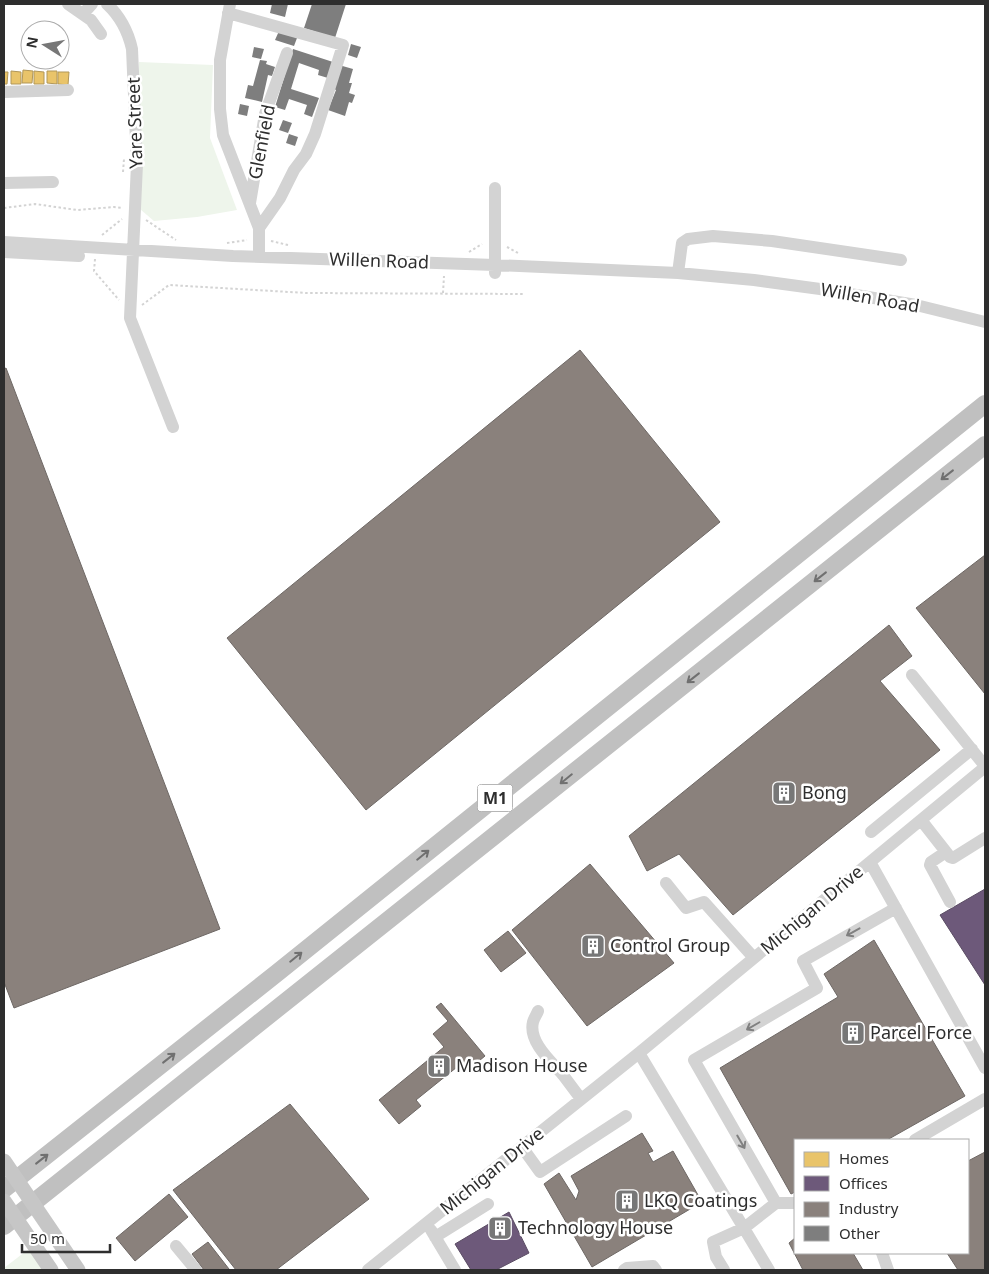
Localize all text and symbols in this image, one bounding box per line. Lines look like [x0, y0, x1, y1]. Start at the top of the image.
north arrow [20, 20, 70, 70]
text: N [21, 35, 42, 50]
street label: Yare Street [120, 76, 148, 169]
street label: Glenfield [242, 102, 280, 181]
street label: Willen Road [329, 246, 429, 274]
street label: Willen Road [819, 277, 921, 318]
one-way arrow [941, 470, 954, 481]
one-way arrow [814, 571, 827, 582]
one-way arrow [687, 672, 700, 683]
one-way arrow [559, 773, 572, 784]
building icon: Bong [771, 780, 797, 806]
place label: Bong [802, 780, 847, 804]
road number: M1 [478, 784, 512, 811]
one-way arrow [416, 850, 429, 861]
street label: Michigan Drive [755, 859, 868, 959]
one-way arrow [847, 928, 861, 938]
building icon: Control Group [580, 933, 606, 959]
place label: Control Group [610, 933, 730, 957]
one-way arrow [290, 952, 303, 963]
building icon: Parcel Force [840, 1020, 866, 1046]
place label: Parcel Force [870, 1020, 972, 1044]
one-way arrow [747, 1021, 761, 1031]
one-way arrow [162, 1053, 175, 1064]
building icon: Madison House [426, 1053, 452, 1079]
place label: Madison House [456, 1053, 588, 1077]
street label: Michigan Drive [435, 1121, 548, 1219]
one-way arrow [736, 1134, 746, 1148]
legend [794, 1139, 969, 1254]
text: Homes [839, 1148, 889, 1168]
one-way arrow [35, 1154, 48, 1165]
text: Offices [839, 1173, 888, 1193]
building icon: LKQ Coatings [614, 1188, 640, 1214]
place label: LKQ Coatings [644, 1188, 757, 1212]
text: Industry [839, 1198, 899, 1218]
building icon: Technology House [487, 1215, 513, 1241]
place label: Technology House [518, 1215, 673, 1239]
scale bar [22, 1222, 110, 1254]
text: Other [839, 1223, 880, 1243]
text: 50 m [30, 1228, 65, 1248]

